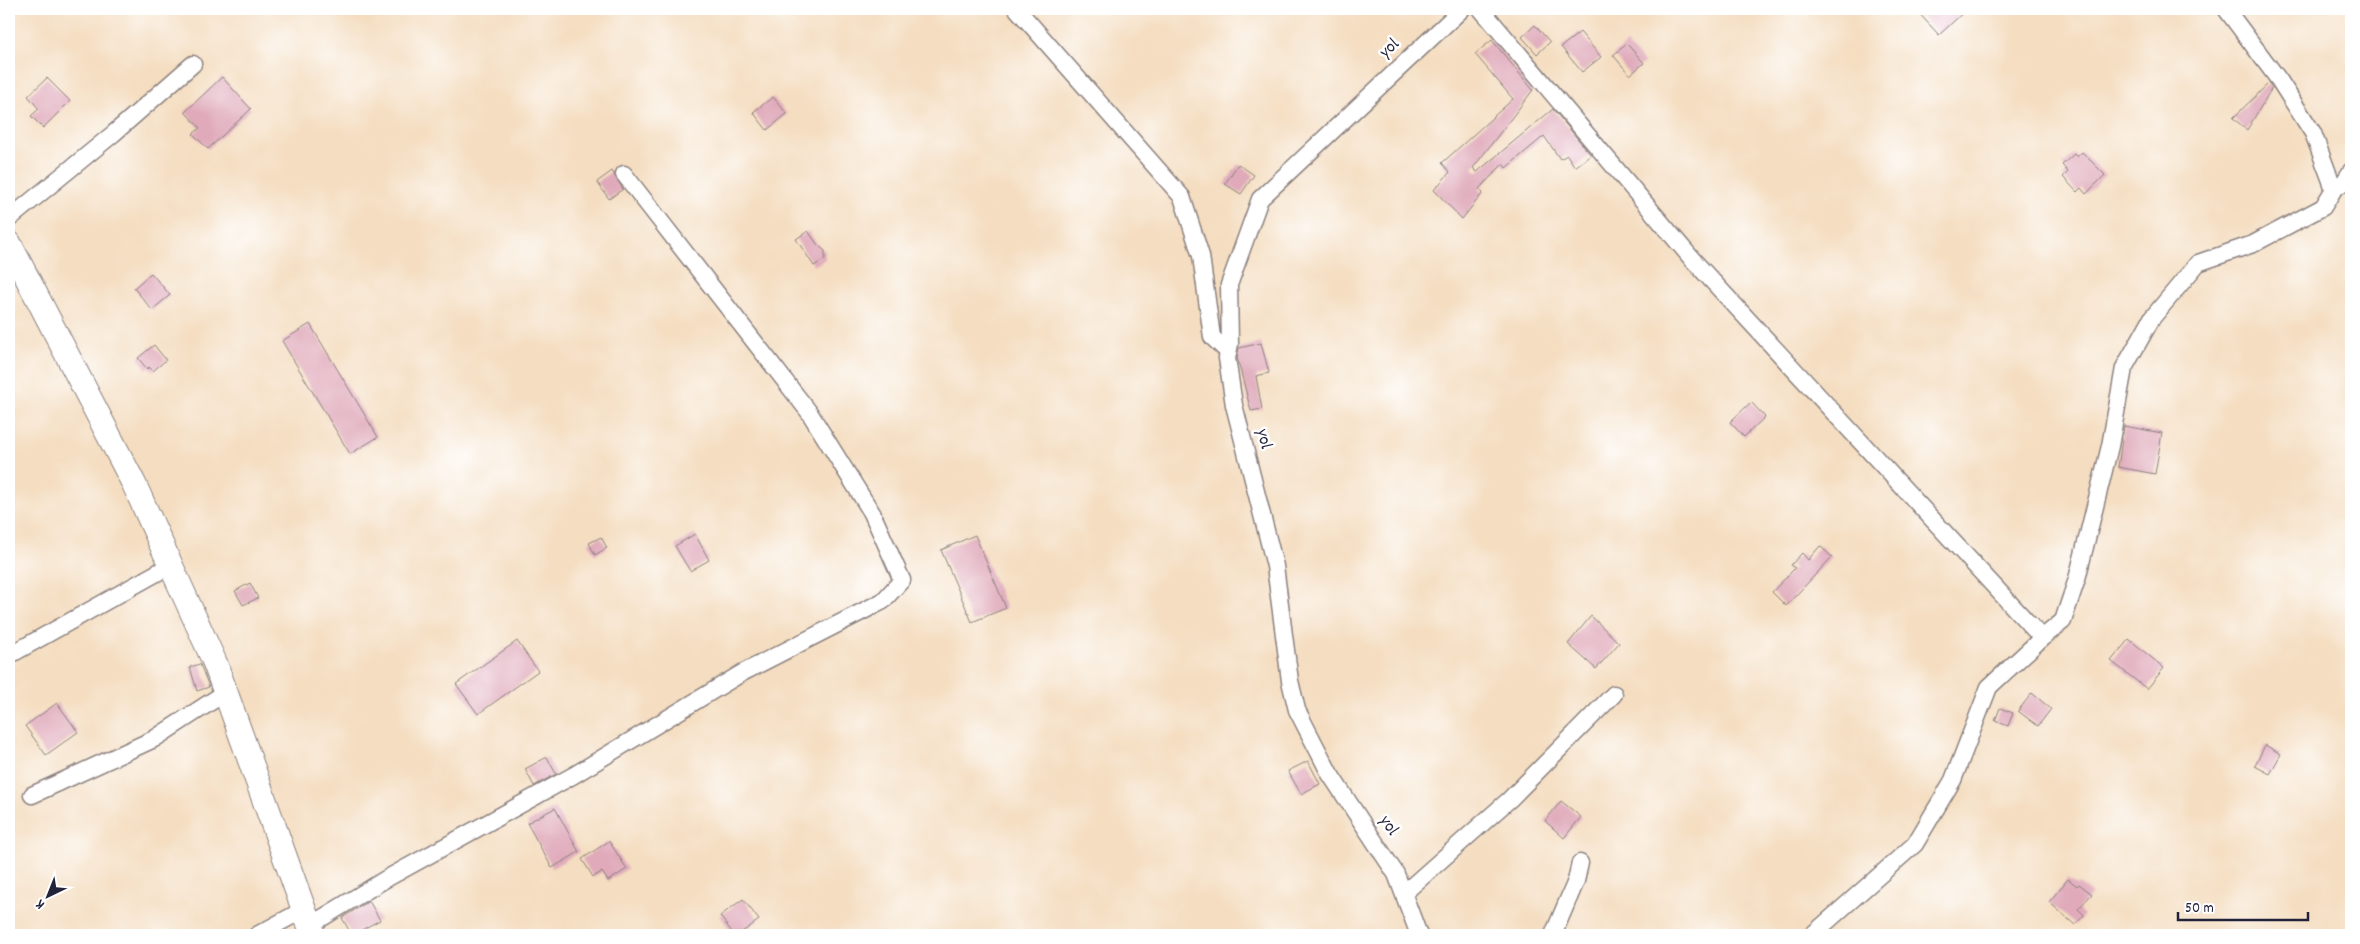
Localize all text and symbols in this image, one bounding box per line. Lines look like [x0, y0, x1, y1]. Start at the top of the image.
street label: yol [1374, 33, 1406, 65]
street label: yol [1249, 426, 1278, 452]
street label: yol [1372, 811, 1404, 842]
north arrow [22, 872, 72, 922]
scale bar [2178, 889, 2308, 921]
text: K [31, 894, 50, 914]
text: 50 m [2185, 898, 2214, 920]

